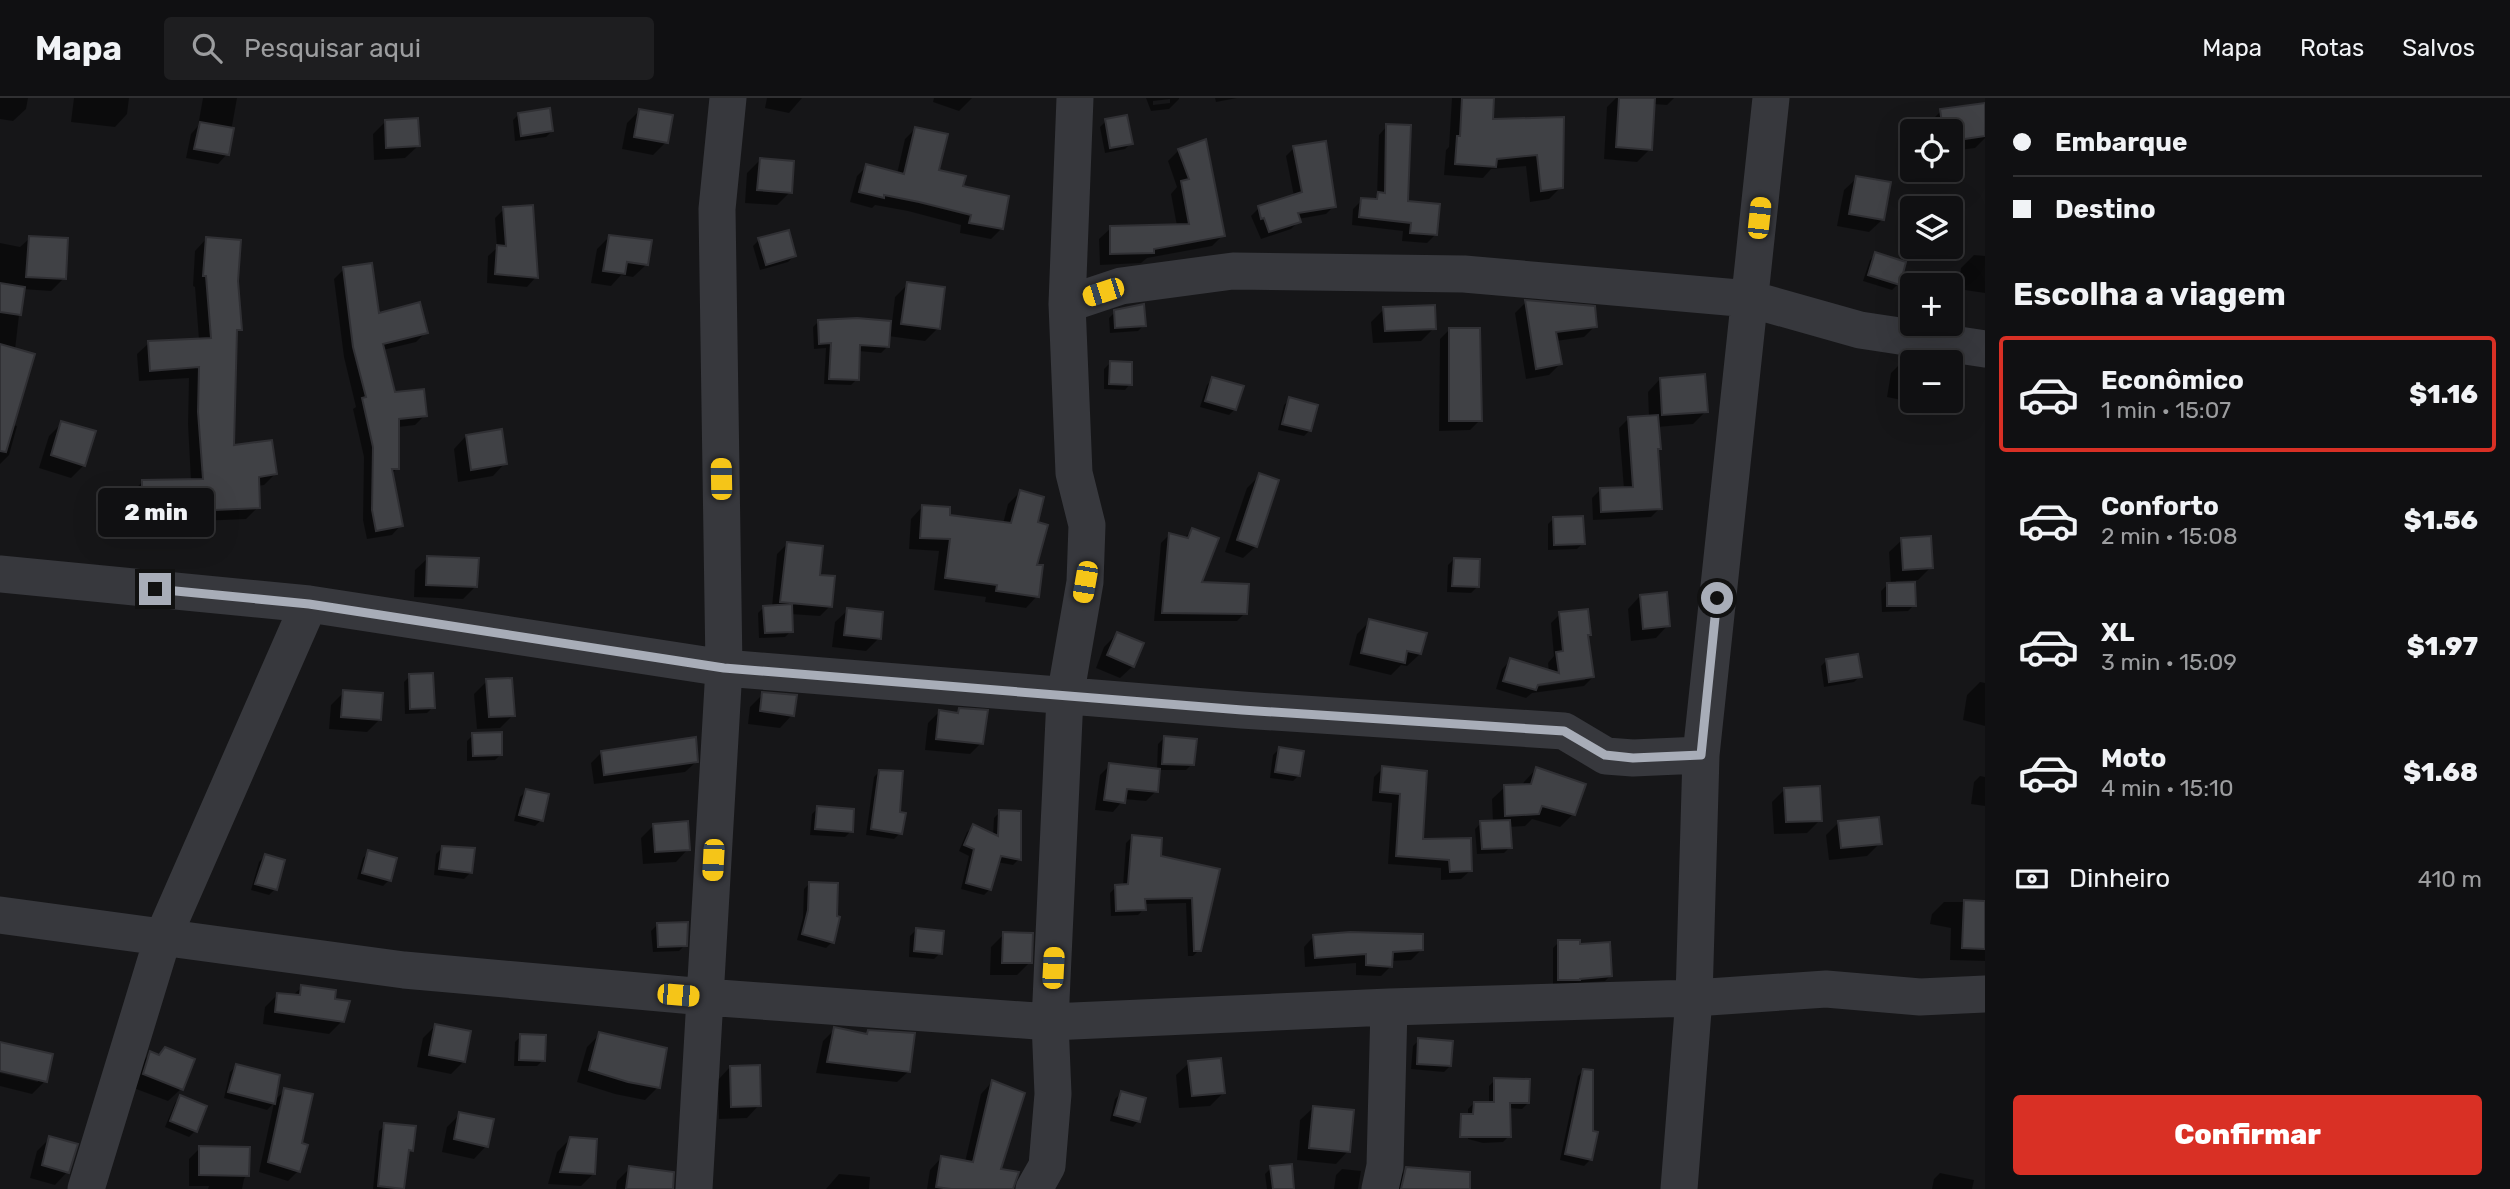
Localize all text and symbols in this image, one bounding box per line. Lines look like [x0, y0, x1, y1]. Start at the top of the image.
search box [164, 17, 654, 80]
text: Mapa [35, 29, 122, 68]
icon: search [188, 29, 226, 67]
text: Pesquisar aqui [244, 33, 421, 64]
text: Mapa [2202, 34, 2262, 62]
text: Rotas [2300, 34, 2364, 62]
text: Salvos [2402, 34, 2475, 62]
map controls [1900, 119, 1963, 413]
button: locate [1900, 119, 1963, 182]
text: Embarque [2055, 127, 2187, 158]
text: Destino [2055, 194, 2156, 225]
car [1747, 196, 1772, 240]
button: layers [1900, 196, 1963, 259]
button: + [1900, 273, 1963, 336]
text: Escolha a viagem [2013, 275, 2286, 313]
car [1080, 276, 1127, 308]
button: − [1900, 350, 1963, 413]
icon: car [2017, 363, 2080, 426]
text: Econômico [2101, 365, 2244, 396]
text: $1.16 [2409, 379, 2478, 410]
text: 1 min · 15:07 [2101, 396, 2231, 424]
car [711, 458, 732, 500]
callout: 2 min [97, 488, 213, 536]
icon: car [2017, 489, 2080, 552]
text: Conforto [2101, 491, 2219, 522]
text: 2 min [124, 498, 188, 526]
text: $1.56 [2404, 505, 2478, 536]
text: 2 min · 15:08 [2101, 522, 2238, 550]
car [1072, 559, 1099, 605]
route end [139, 573, 171, 605]
route start [1701, 582, 1733, 614]
icon: car [2017, 615, 2080, 678]
text: XL [2101, 617, 2134, 648]
text: $1.97 [2407, 631, 2478, 662]
text: 3 min · 15:09 [2101, 648, 2237, 676]
icon: car [2017, 741, 2080, 804]
text: Moto [2101, 743, 2166, 774]
text: $1.68 [2403, 757, 2478, 788]
text: 4 min · 15:10 [2101, 774, 2234, 802]
car [702, 838, 725, 882]
icon: cash [2013, 860, 2051, 898]
text: Dinheiro [2069, 863, 2170, 894]
text: 410 m [2418, 865, 2482, 893]
car [1042, 946, 1065, 990]
car [657, 983, 700, 1007]
button: Confirmar [2013, 1095, 2482, 1175]

